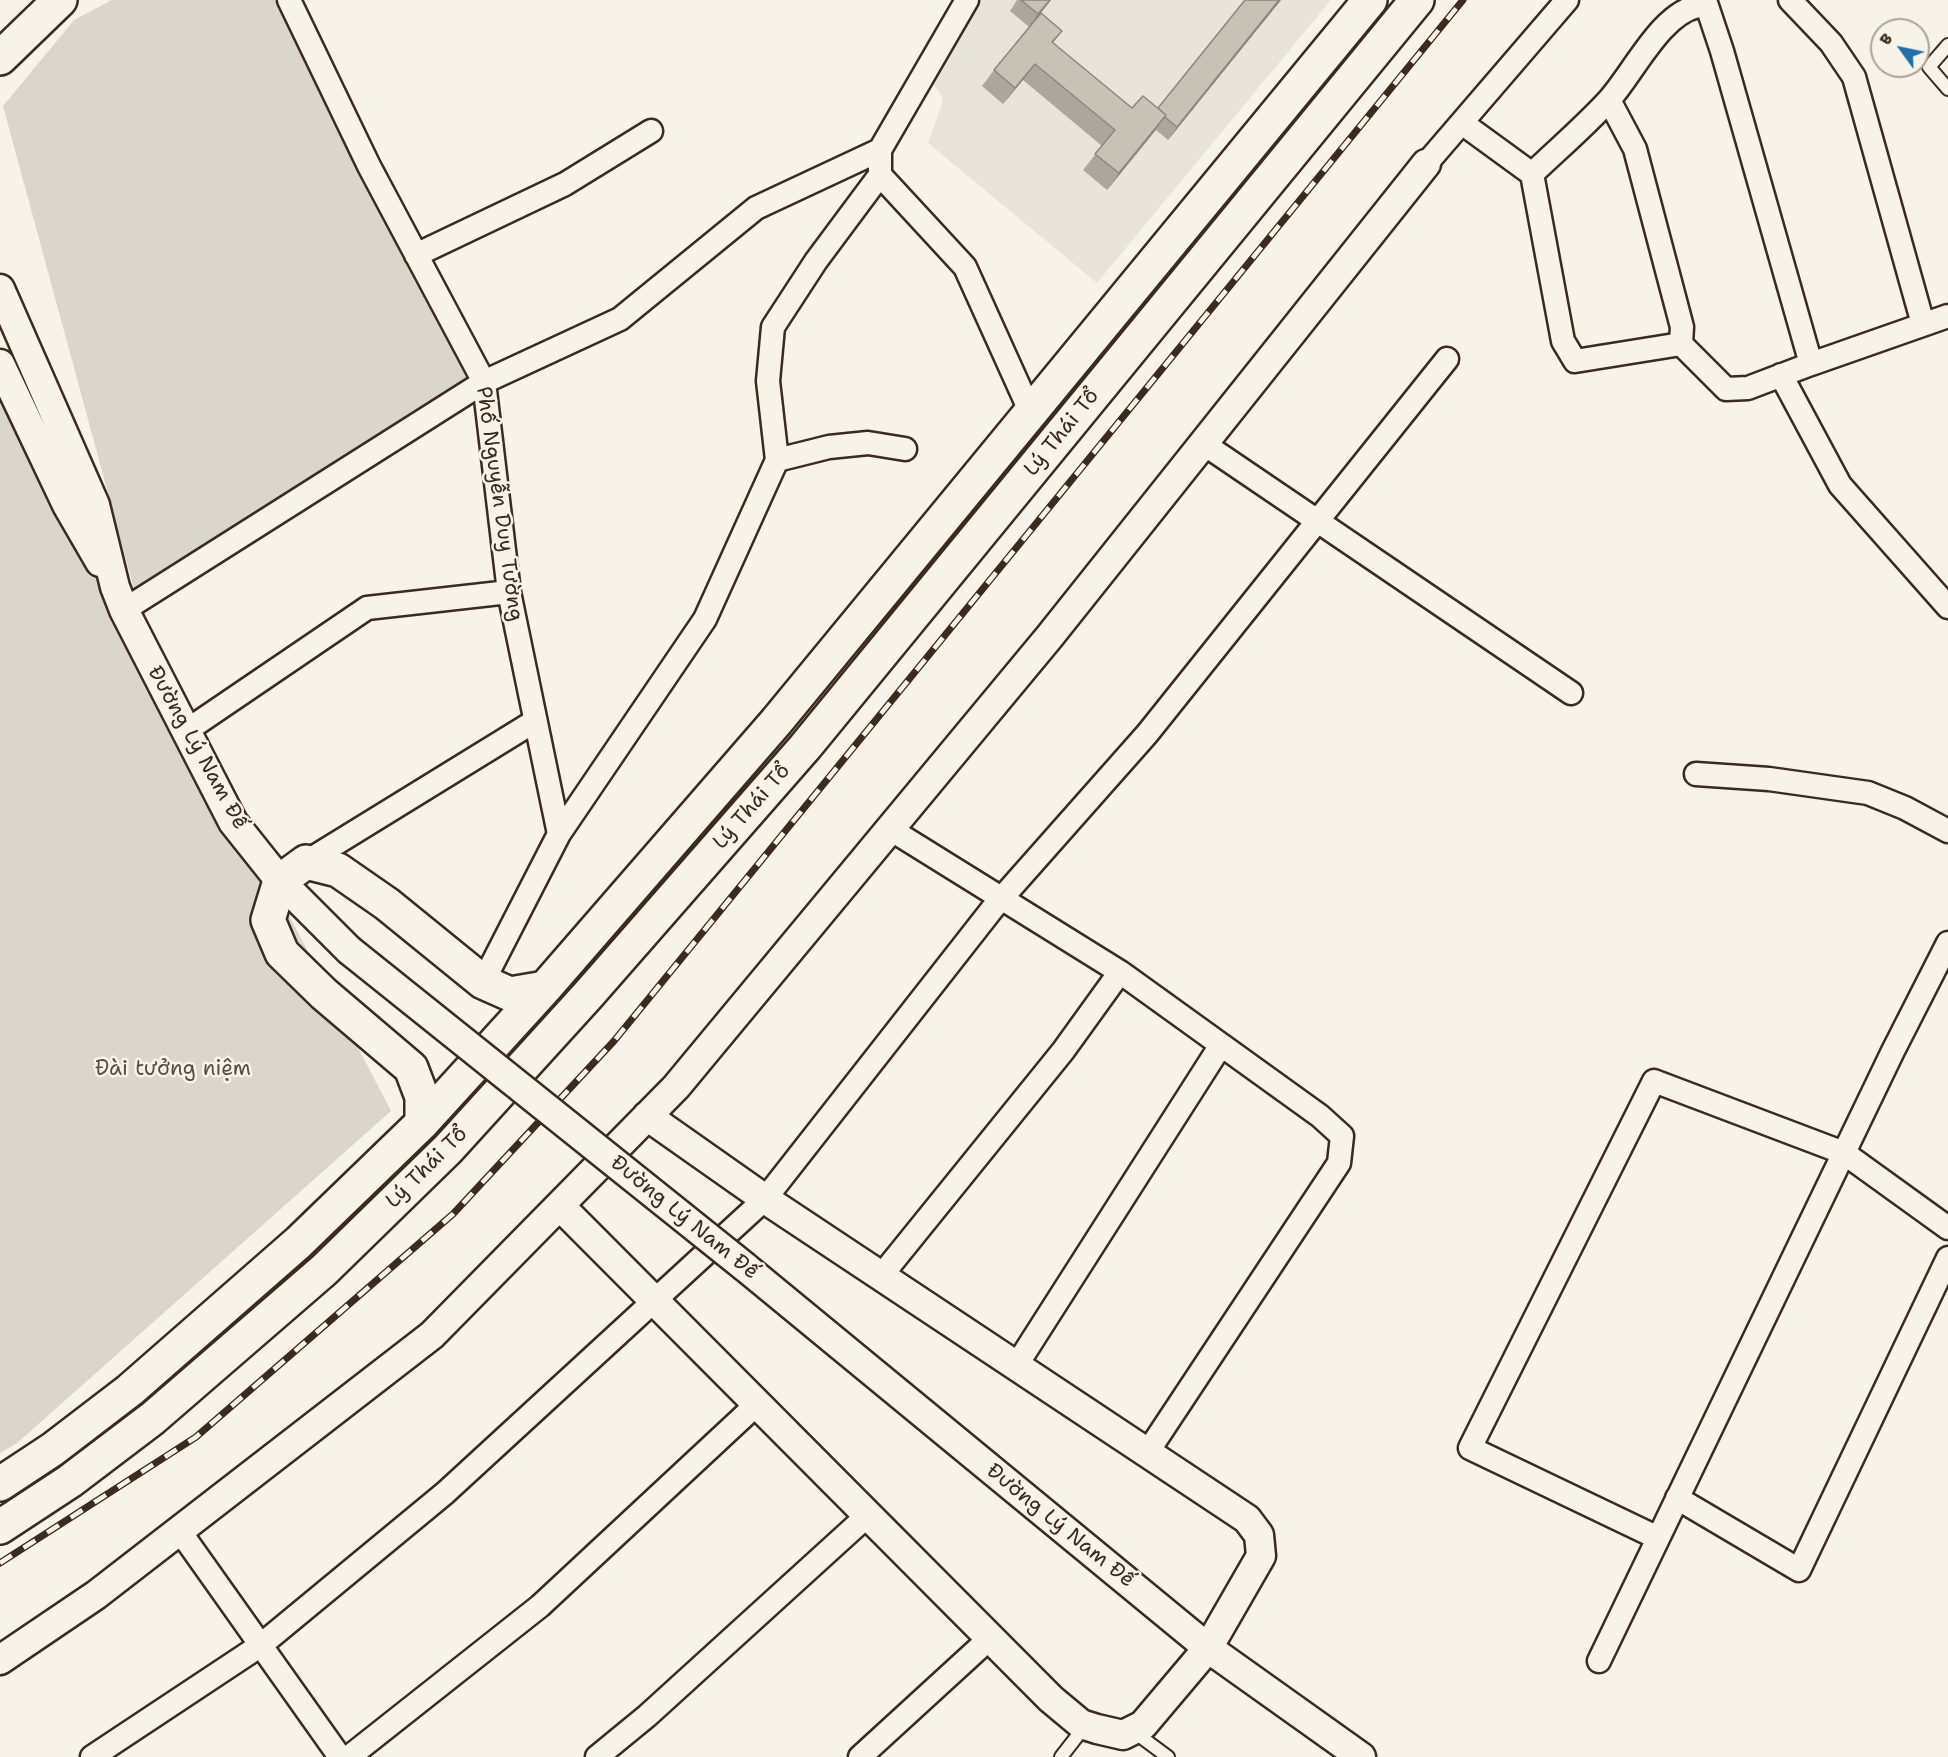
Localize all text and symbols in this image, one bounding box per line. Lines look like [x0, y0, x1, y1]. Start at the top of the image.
north arrow [1870, 18, 1930, 78]
text: B [1875, 29, 1898, 49]
street label: Lý Thái Tổ [1019, 384, 1105, 482]
street label: Phố Nguyễn Duy Tường [470, 385, 528, 623]
street label: Đường Lý Nam Đế [142, 662, 252, 834]
street label: Lý Thái Tổ [708, 759, 796, 855]
park label: Đài tưởng niệm [95, 1057, 251, 1083]
street label: Lý Thái Tổ [381, 1122, 473, 1214]
street label: Đường Lý Nam Đế [605, 1151, 763, 1285]
street label: Đường Lý Nam Đế [981, 1459, 1139, 1593]

